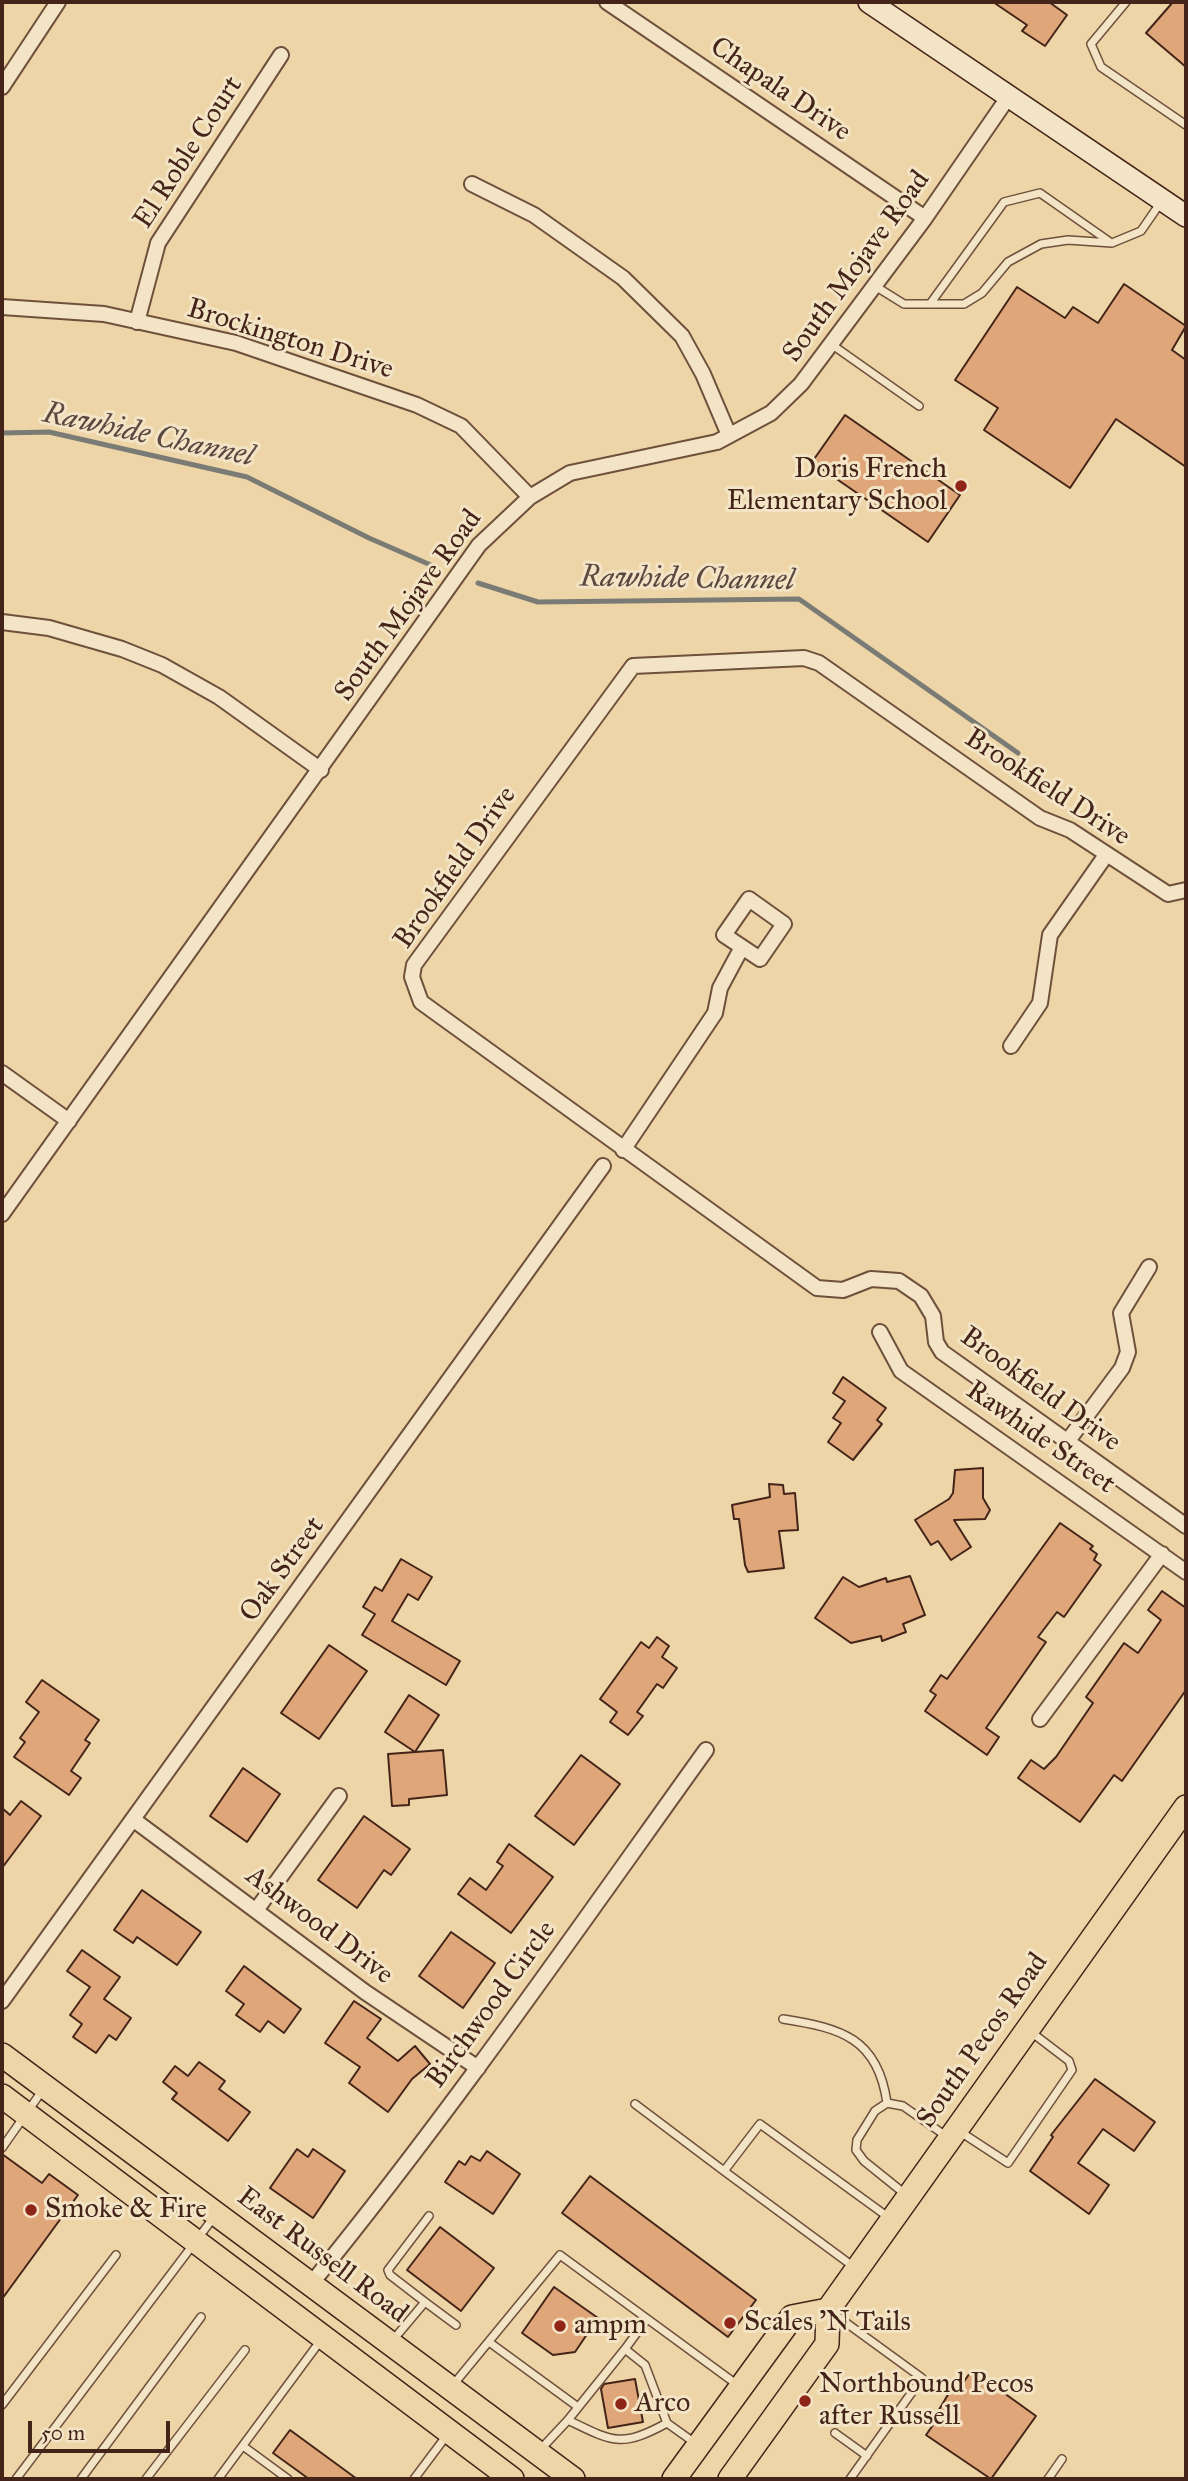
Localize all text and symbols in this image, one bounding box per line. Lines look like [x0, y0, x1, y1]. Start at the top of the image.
street label: Chapala Drive [703, 31, 857, 149]
street label: El Roble Court [127, 71, 251, 235]
street label: South Mojave Road [776, 165, 938, 369]
street label: Brockington Drive [183, 293, 397, 387]
water label: Rawhide Channel [40, 396, 256, 476]
place label: Doris French Elementary School [727, 453, 947, 519]
marker: Doris French Elementary School [953, 478, 969, 494]
street label: South Mojave Road [328, 504, 490, 708]
water label: Rawhide Channel [580, 560, 794, 600]
street label: Brookfield Drive [958, 722, 1136, 854]
street label: Brookfield Drive [388, 780, 524, 956]
street label: Brookfield Drive [953, 1320, 1127, 1460]
street label: Rawhide Street [959, 1374, 1121, 1502]
street label: Oak Street [234, 1511, 332, 1629]
street label: Ashwood Drive [239, 1860, 399, 1992]
street label: Birchwood Circle [420, 1915, 564, 2095]
street label: South Pecos Road [910, 1947, 1056, 2135]
street label: East Russell Road [230, 2181, 414, 2331]
place label: Smoke & Fire [45, 2193, 207, 2227]
marker: Smoke & Fire [23, 2202, 39, 2218]
place label: Scales 'N Tails [744, 2306, 911, 2340]
place label: ampm [574, 2309, 647, 2343]
marker: Scales 'N Tails [722, 2315, 738, 2331]
marker: ampm [552, 2318, 568, 2334]
place label: Northbound Pecos after Russell [819, 2368, 1034, 2434]
place label: Arco [635, 2387, 690, 2421]
marker: Northbound Pecos after Russell [797, 2393, 813, 2409]
marker: Arco [613, 2396, 629, 2412]
scale bar [32, 2408, 173, 2452]
text: 50 m [41, 2420, 85, 2446]

